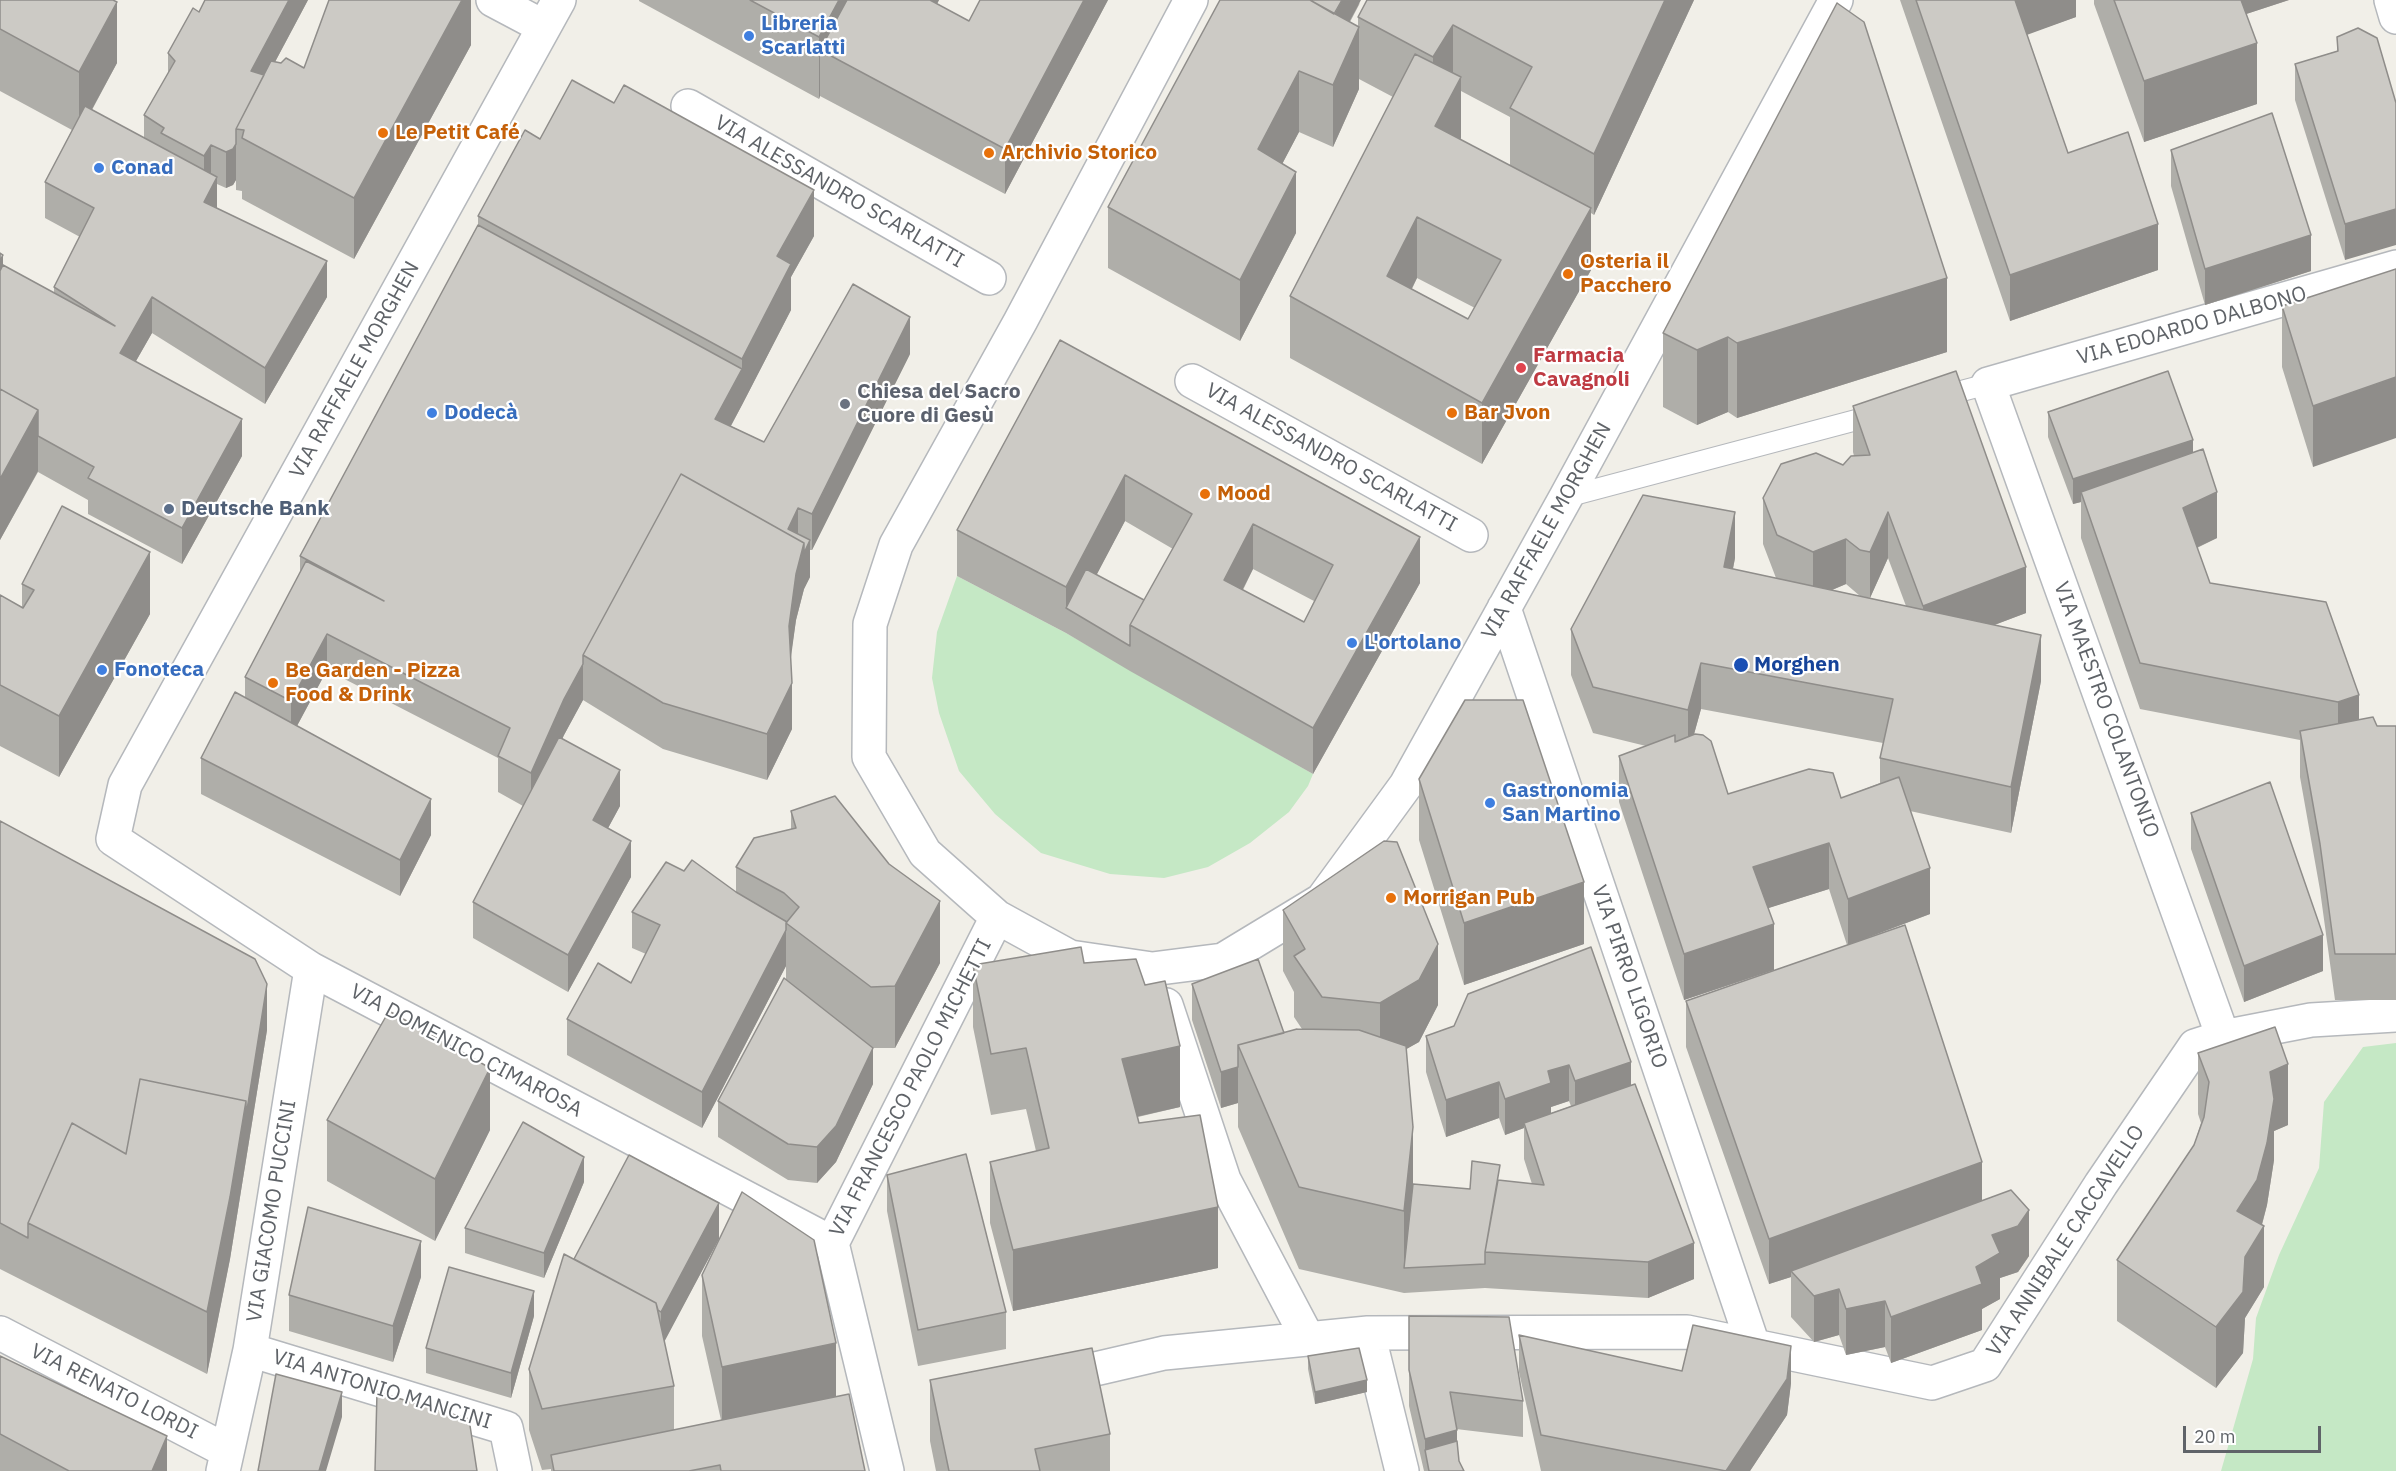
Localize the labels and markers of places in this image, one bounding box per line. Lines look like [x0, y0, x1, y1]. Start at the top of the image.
place label: Libreria Scarlatti [761, 11, 846, 61]
marker: Libreria Scarlatti [742, 29, 756, 43]
place label: Le Petit Café [395, 120, 520, 146]
marker: Le Petit Café [376, 126, 390, 140]
place label: Archivio Storico [1001, 140, 1157, 166]
marker: Archivio Storico [982, 146, 996, 160]
place label: Conad [111, 155, 174, 181]
marker: Conad [92, 161, 106, 175]
place label: Osteria il Pacchero [1580, 249, 1672, 299]
marker: Osteria il Pacchero [1561, 267, 1575, 281]
place label: Farmacia Cavagnoli [1533, 343, 1630, 393]
marker: Farmacia Cavagnoli [1514, 361, 1528, 375]
place label: Chiesa del Sacro Cuore di Gesù [857, 379, 1021, 429]
marker: Chiesa del Sacro Cuore di Gesù [838, 397, 852, 411]
place label: Dodecà [444, 400, 518, 426]
place label: Bar Jvon [1464, 400, 1551, 426]
marker: Dodecà [425, 406, 439, 420]
marker: Bar Jvon [1445, 406, 1459, 420]
place label: Mood [1217, 481, 1271, 507]
marker: Mood [1198, 487, 1212, 501]
place label: Deutsche Bank [181, 496, 329, 522]
marker: Deutsche Bank [162, 502, 176, 516]
place label: L'ortolano [1364, 630, 1461, 656]
marker: L'ortolano [1345, 636, 1359, 650]
place label: Morghen [1754, 652, 1840, 678]
marker: Morghen [1732, 656, 1750, 674]
place label: Fonoteca [114, 657, 204, 683]
place label: Be Garden - Pizza Food & Drink [285, 658, 460, 708]
marker: Fonoteca [95, 663, 109, 677]
marker: Be Garden - Pizza Food & Drink [266, 676, 280, 690]
place label: Gastronomia San Martino [1502, 778, 1629, 828]
marker: Gastronomia San Martino [1483, 796, 1497, 810]
place label: Morrigan Pub [1403, 885, 1535, 911]
marker: Morrigan Pub [1384, 891, 1398, 905]

